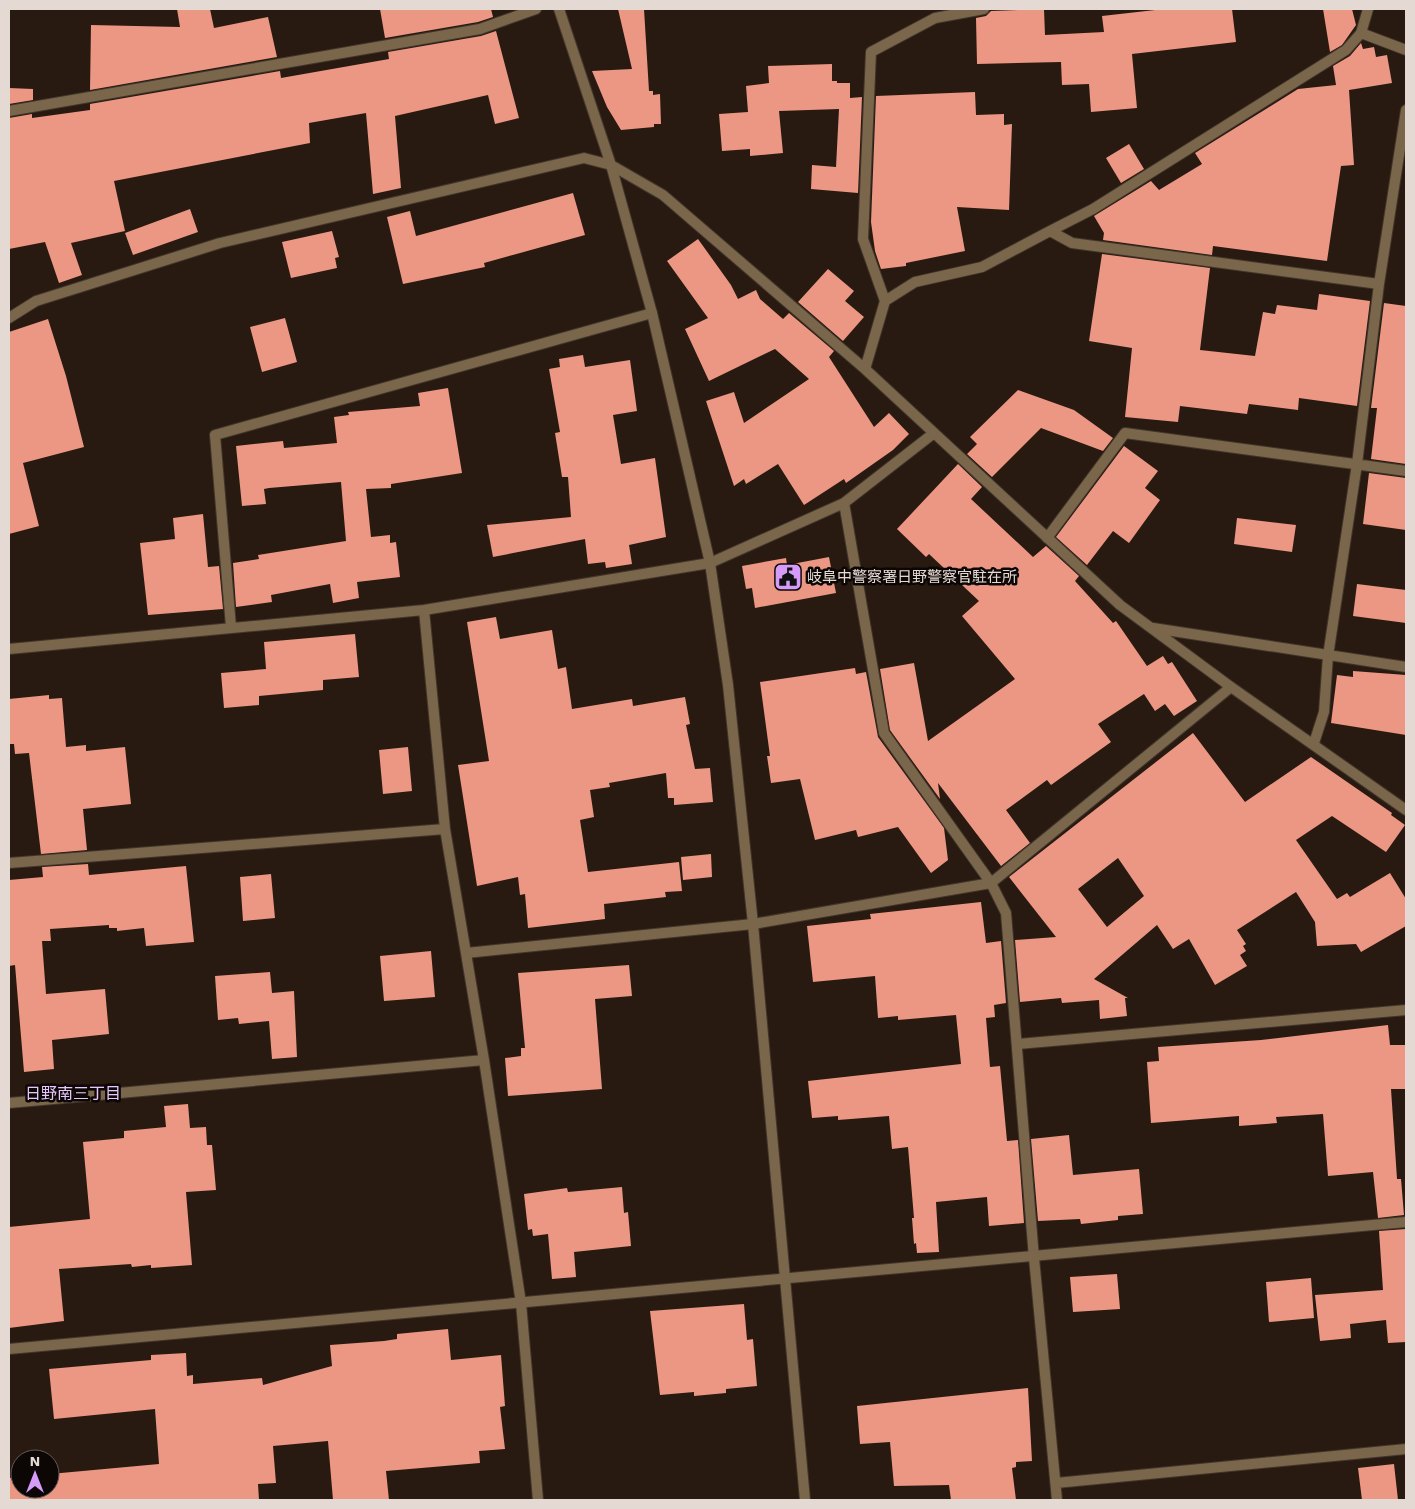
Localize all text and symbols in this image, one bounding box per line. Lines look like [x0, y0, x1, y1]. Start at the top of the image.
public building icon: 岐阜中警察署日野警察官駐在所 [773, 562, 803, 592]
place label: 岐阜中警察署日野警察官駐在所 [807, 568, 1017, 586]
district label: 日野南三丁目 [25, 1084, 121, 1103]
north arrow [10, 1449, 60, 1499]
text: N [30, 1453, 40, 1469]

